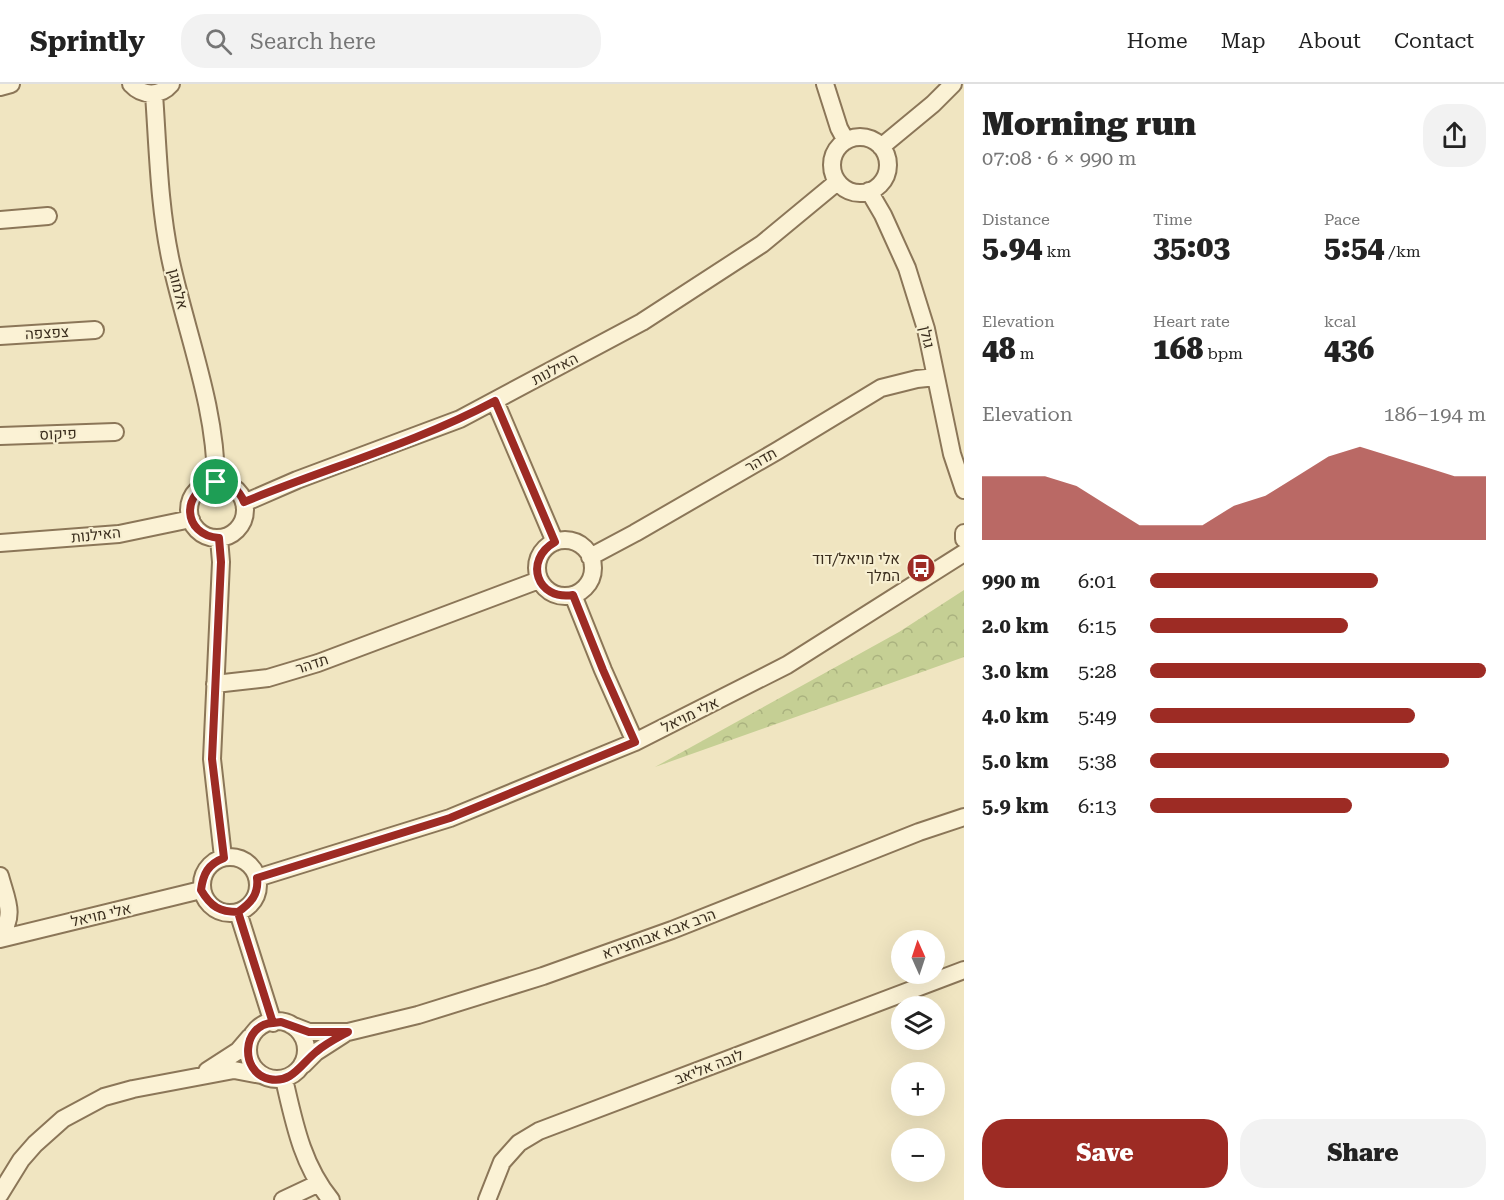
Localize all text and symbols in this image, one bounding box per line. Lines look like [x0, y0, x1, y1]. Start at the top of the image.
search box [181, 14, 601, 68]
text: Sprintly [30, 25, 145, 58]
icon: search [202, 25, 235, 58]
text: Search here [250, 29, 376, 54]
text: Home [1127, 29, 1188, 53]
text: Map [1221, 29, 1266, 53]
text: About [1299, 29, 1361, 53]
text: Contact [1394, 29, 1474, 53]
text: Morning run [982, 104, 1196, 143]
button: share [1423, 104, 1486, 167]
text: 07:08 · 6 × 990 m [982, 146, 1137, 170]
text: Distance [982, 210, 1050, 229]
text: Time [1153, 210, 1192, 229]
text: Pace [1324, 210, 1360, 229]
text: 5.94 [982, 229, 1042, 264]
text: 35:03 [1153, 229, 1230, 264]
text: 5:54 [1324, 229, 1384, 264]
text: km [1042, 242, 1071, 261]
text: /km [1384, 242, 1421, 261]
street label: אלמוגן [164, 267, 192, 311]
text: Elevation [982, 312, 1055, 331]
text: Heart rate [1153, 312, 1230, 331]
text: kcal [1324, 312, 1356, 331]
street label: צפצפה [25, 323, 69, 343]
street label: גולן [916, 324, 938, 350]
text: 48 [982, 331, 1016, 366]
text: 168 [1153, 331, 1203, 366]
text: 436 [1324, 331, 1374, 366]
text: m [1016, 344, 1034, 363]
text: bpm [1203, 344, 1243, 363]
street label: האילנות [529, 349, 581, 389]
text: Elevation [982, 402, 1073, 426]
text: 186–194 m [1383, 402, 1486, 426]
street label: פיקוס [39, 424, 77, 444]
street label: תדהר [742, 444, 780, 476]
pin [190, 456, 241, 507]
icon: arrive [199, 465, 232, 498]
street label: האילנות [70, 523, 122, 547]
place label: אלי מויאל/דוד המלך [812, 550, 900, 585]
bus stop icon: אלי מויאל/דוד המלך [905, 552, 937, 584]
text: 990 m [982, 569, 1040, 593]
text: 6:01 [1078, 569, 1117, 593]
text: 2.0 km [982, 614, 1049, 638]
text: 6:15 [1078, 614, 1117, 638]
street label: תדהר [293, 650, 331, 678]
text: 3.0 km [982, 659, 1049, 683]
text: 5:28 [1078, 659, 1117, 683]
street label: אלי מויאל [658, 693, 722, 737]
text: 4.0 km [982, 704, 1049, 728]
text: 5:49 [1078, 704, 1117, 728]
text: 5.0 km [982, 749, 1049, 773]
text: 5:38 [1078, 749, 1117, 773]
text: 5.9 km [982, 794, 1049, 818]
text: 6:13 [1078, 794, 1117, 818]
street label: אלי מויאל [69, 899, 133, 931]
street label: הרב אבא אבוחצירא [600, 905, 718, 963]
north arrow [891, 930, 945, 984]
map controls [891, 930, 945, 1182]
button: layers [891, 996, 945, 1050]
street label: לובה אליאב [672, 1046, 746, 1088]
button: + [891, 1062, 945, 1116]
button: Save [982, 1119, 1228, 1188]
button: Share [1240, 1119, 1486, 1188]
button: − [891, 1128, 945, 1182]

